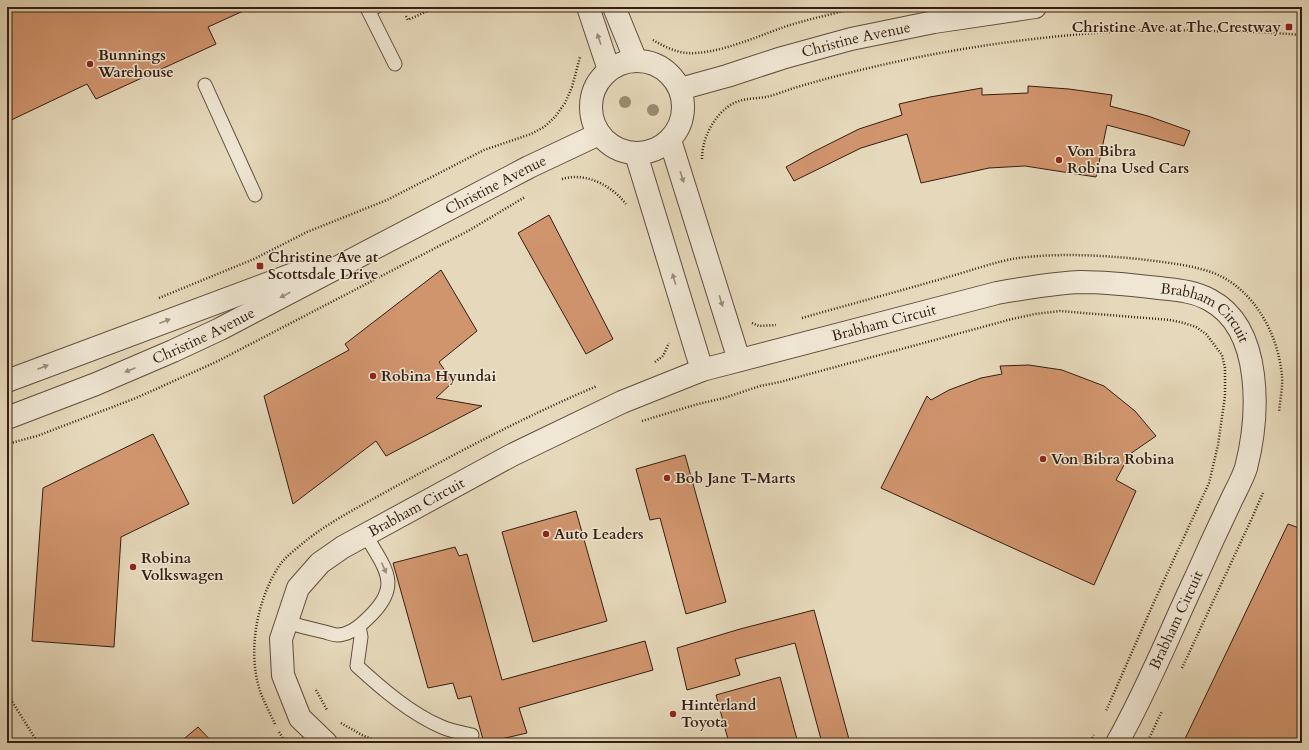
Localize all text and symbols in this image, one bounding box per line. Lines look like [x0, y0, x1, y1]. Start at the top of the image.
street label: Christine Avenue [799, 17, 912, 62]
place label: Christine Ave at The Crestway [1072, 17, 1281, 37]
marker: Christine Ave at The Crestway [1284, 22, 1294, 32]
one-way arrow [595, 32, 601, 44]
place label: Bunnings Warehouse [97, 45, 174, 82]
marker: Bunnings Warehouse [85, 59, 95, 69]
place label: Von Bibra Robina Used Cars [1067, 141, 1189, 178]
street label: Christine Avenue [441, 150, 550, 219]
marker: Von Bibra Robina Used Cars [1054, 155, 1064, 165]
one-way arrow [679, 171, 685, 183]
place label: Christine Ave at Scottsdale Drive [268, 247, 379, 284]
marker: Christine Ave at Scottsdale Drive [255, 261, 265, 271]
one-way arrow [671, 272, 677, 284]
street label: Brabham Circuit [1160, 278, 1254, 346]
one-way arrow [279, 292, 290, 298]
one-way arrow [718, 295, 724, 307]
street label: Brabham Circuit [830, 299, 938, 346]
street label: Christine Avenue [149, 303, 258, 369]
one-way arrow [160, 318, 172, 324]
one-way arrow [38, 364, 50, 370]
place label: Robina Hyundai [381, 366, 496, 386]
one-way arrow [123, 367, 135, 373]
marker: Robina Hyundai [368, 371, 378, 381]
place label: Von Bibra Robina [1051, 449, 1175, 469]
marker: Von Bibra Robina [1038, 454, 1048, 464]
place label: Bob Jane T-Marts [675, 468, 796, 488]
street label: Brabham Circuit [365, 473, 468, 541]
marker: Bob Jane T-Marts [662, 473, 672, 483]
place label: Auto Leaders [554, 524, 644, 544]
marker: Auto Leaders [541, 529, 551, 539]
place label: Robina Volkswagen [141, 548, 224, 585]
marker: Robina Volkswagen [128, 562, 138, 572]
one-way arrow [381, 563, 387, 574]
street label: Brabham Circuit [1144, 567, 1208, 673]
place label: Hinterland Toyota [681, 695, 757, 732]
marker: Hinterland Toyota [668, 709, 678, 719]

